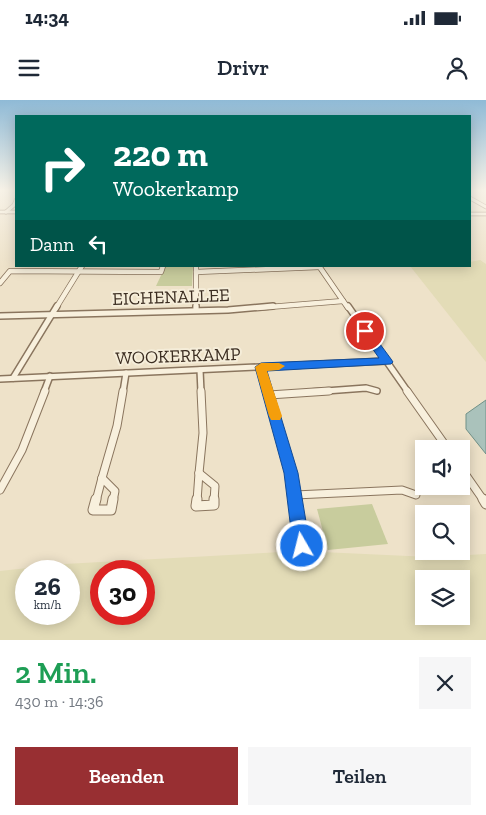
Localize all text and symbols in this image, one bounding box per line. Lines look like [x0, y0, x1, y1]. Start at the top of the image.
text: 14:34 [25, 6, 69, 29]
icon: menu [15, 54, 43, 82]
text: Drivr [217, 54, 269, 81]
icon: person [443, 54, 471, 82]
text: 220 m [113, 133, 208, 175]
icon: right [30, 135, 95, 200]
text: Wookerkamp [113, 175, 239, 202]
icon: left [84, 230, 112, 258]
text: Dann [30, 233, 74, 256]
street label: EICHENALLEE [112, 284, 230, 310]
pin [344, 310, 386, 352]
icon: arrive [351, 317, 379, 345]
street label: WOOKERKAMP [115, 343, 241, 369]
map controls [415, 440, 470, 625]
button: sound [415, 440, 470, 495]
button: search [415, 505, 470, 560]
position arrow [275, 519, 327, 571]
speed limit sign: 30 [90, 560, 155, 625]
button: layers [415, 570, 470, 625]
text: 26 [34, 571, 61, 601]
text: km/h [34, 598, 61, 612]
text: 2 Min. [15, 655, 97, 691]
button: close [419, 657, 471, 709]
text: 430 m · 14:36 [15, 692, 104, 711]
button: Beenden [15, 747, 238, 805]
button: Teilen [248, 747, 471, 805]

